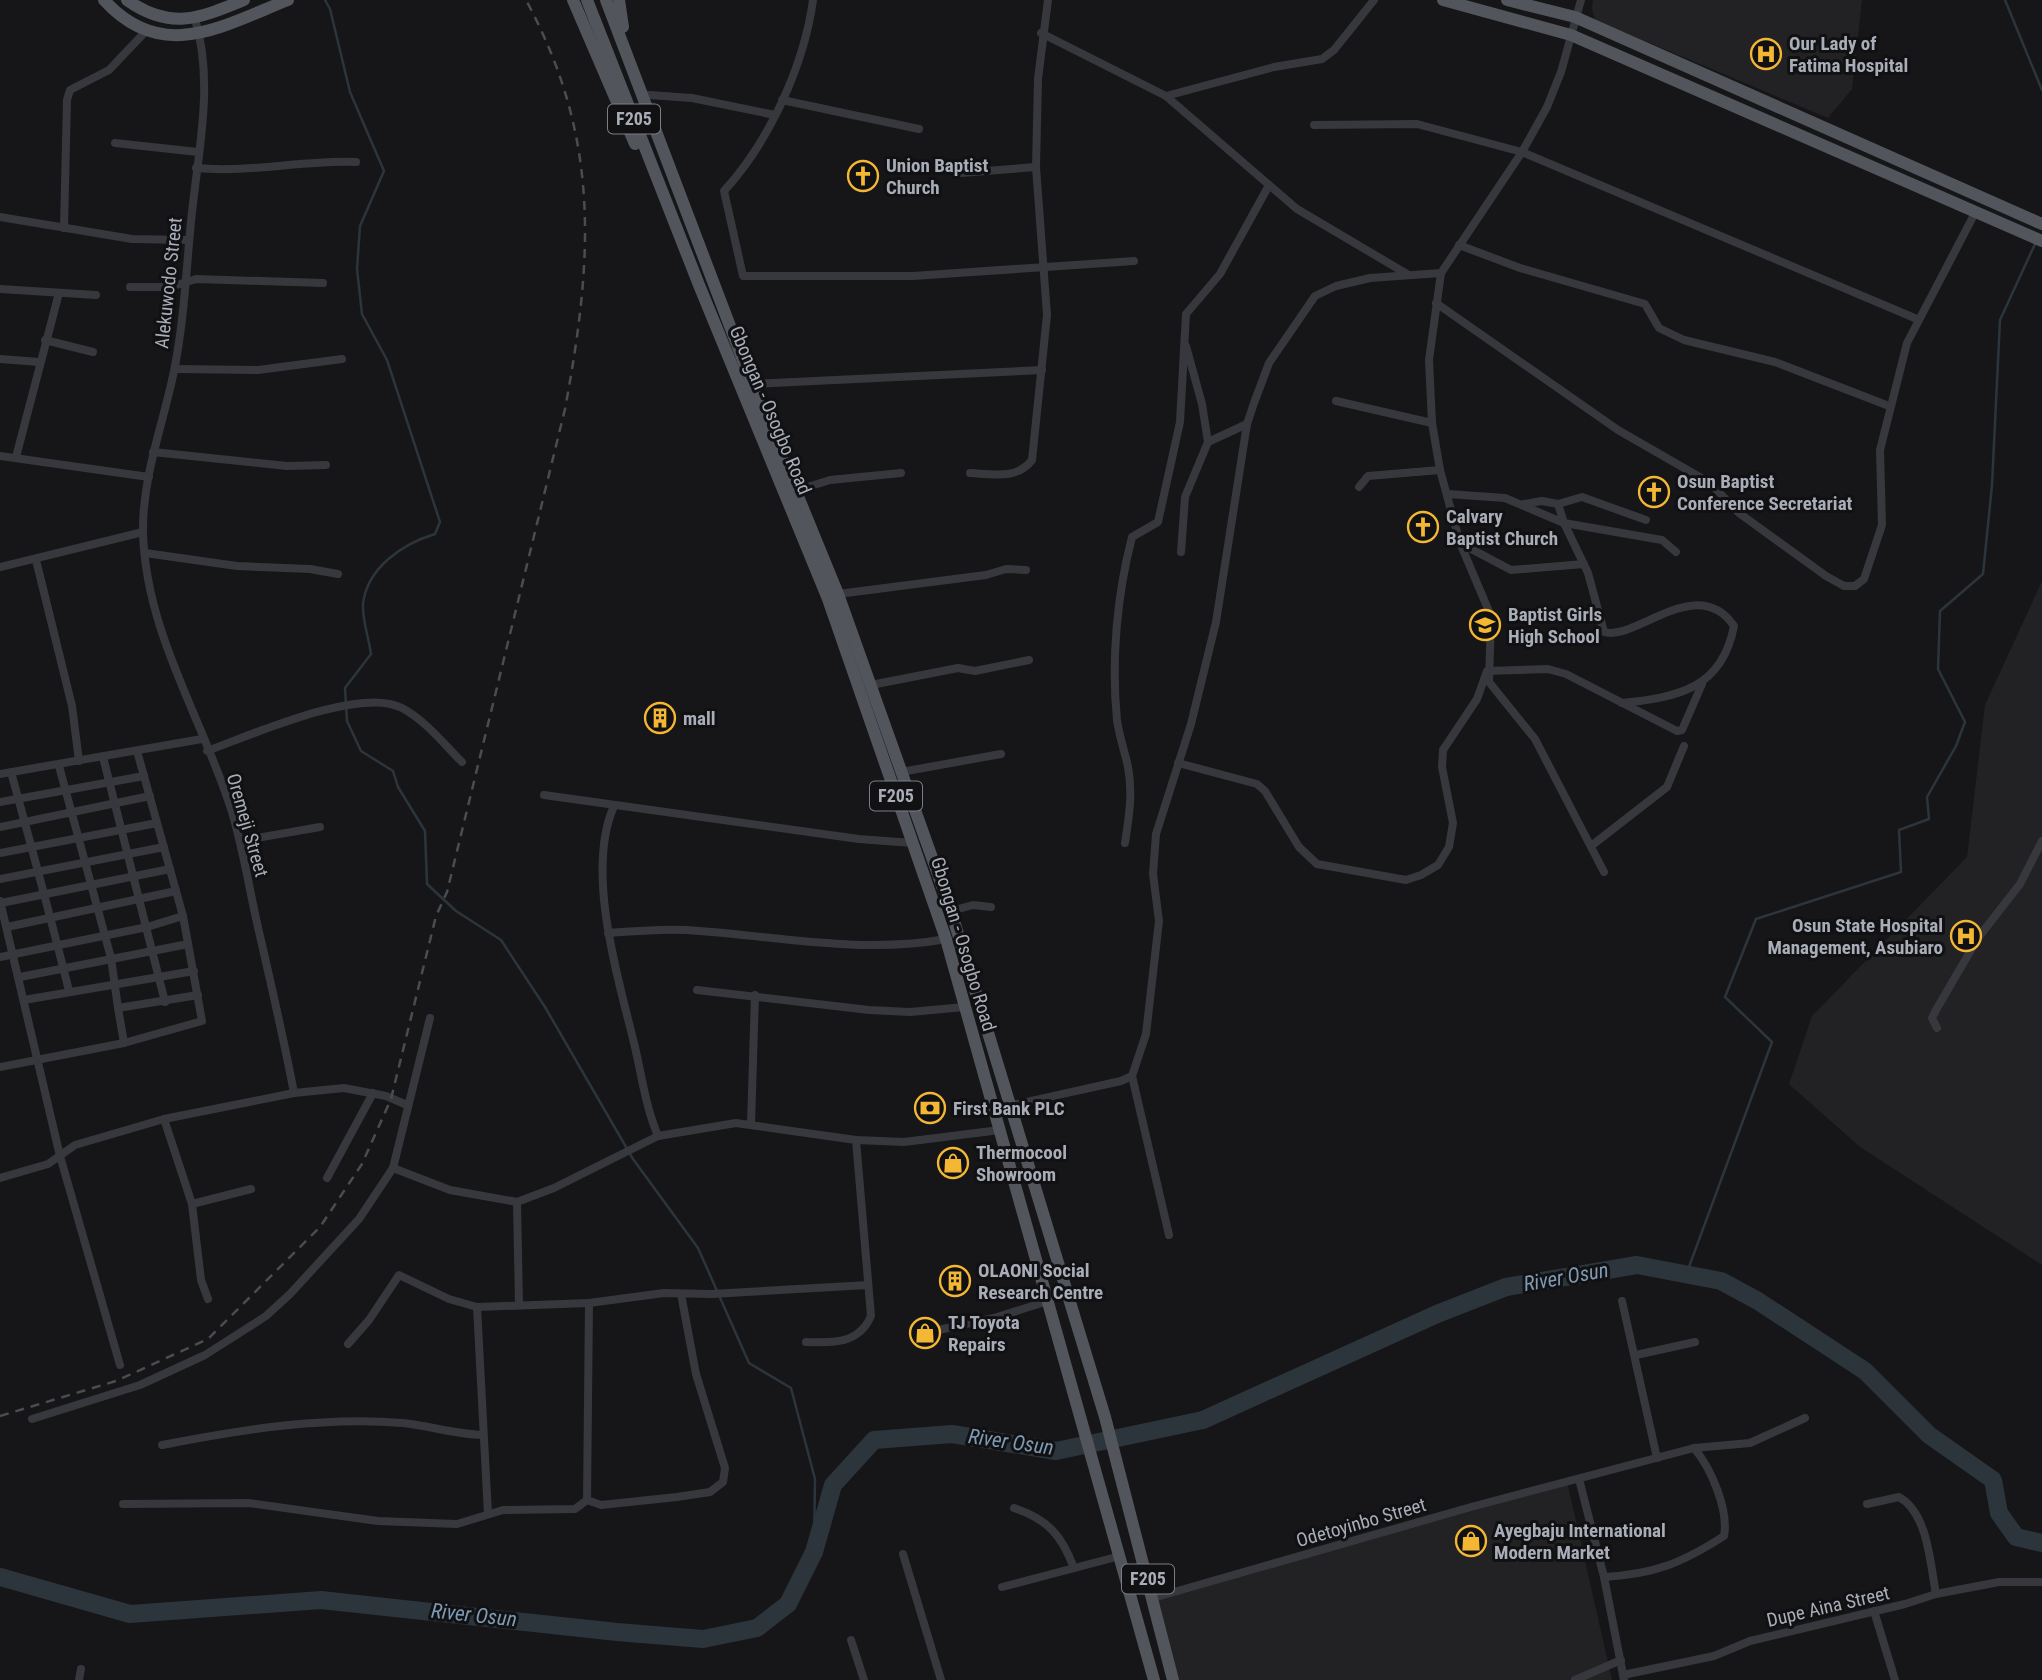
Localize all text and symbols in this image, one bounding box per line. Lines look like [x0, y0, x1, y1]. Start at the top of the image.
place label: Our Lady of Fatima Hospital [1789, 32, 1908, 77]
hospital icon: Our Lady of Fatima Hospital [1749, 37, 1783, 71]
road number: F205 [608, 104, 660, 134]
place label: Union Baptist Church [886, 154, 988, 199]
church icon: Union Baptist Church [846, 159, 880, 193]
street label: Alekuwodo Street [150, 216, 187, 350]
street label: Gbongan - Osogbo Road [725, 322, 816, 498]
place label: Osun Baptist Conference Secretariat [1677, 470, 1853, 515]
church icon: Osun Baptist Conference Secretariat [1637, 475, 1671, 509]
place label: Calvary Baptist Church [1446, 505, 1558, 550]
church icon: Calvary Baptist Church [1406, 510, 1440, 544]
place label: Baptist Girls High School [1508, 603, 1602, 648]
school or university icon: Baptist Girls High School [1468, 608, 1502, 642]
building icon: mall [643, 701, 677, 735]
place label: mall [683, 707, 716, 730]
street label: Oremeji Street [222, 771, 273, 880]
road number: F205 [870, 782, 922, 810]
street label: Gbongan - Osogbo Road [926, 854, 1001, 1034]
place label: Osun State Hospital Management, Asubiaro [1767, 914, 1943, 959]
hospital icon: Osun State Hospital Management, Asubiaro [1949, 919, 1983, 953]
bank icon: First Bank PLC [913, 1091, 947, 1125]
place label: First Bank PLC [953, 1097, 1065, 1120]
place label: Thermocool Showroom [976, 1141, 1067, 1186]
shop icon: Thermocool Showroom [936, 1146, 970, 1180]
water label: River Osun [1522, 1258, 1610, 1296]
place label: OLAONI Social Research Centre [978, 1259, 1103, 1304]
building icon: OLAONI Social Research Centre [938, 1264, 972, 1298]
place label: TJ Toyota Repairs [948, 1311, 1020, 1356]
shop icon: TJ Toyota Repairs [908, 1316, 942, 1350]
water label: River Osun [967, 1424, 1055, 1460]
street label: Odetoyinbo Street [1294, 1493, 1429, 1552]
place label: Ayegbaju International Modern Market [1494, 1519, 1666, 1564]
shop icon: Ayegbaju International Modern Market [1454, 1524, 1488, 1558]
road number: F205 [1122, 1564, 1174, 1594]
street label: Dupe Aina Street [1765, 1581, 1892, 1632]
water label: River Osun [430, 1599, 518, 1631]

